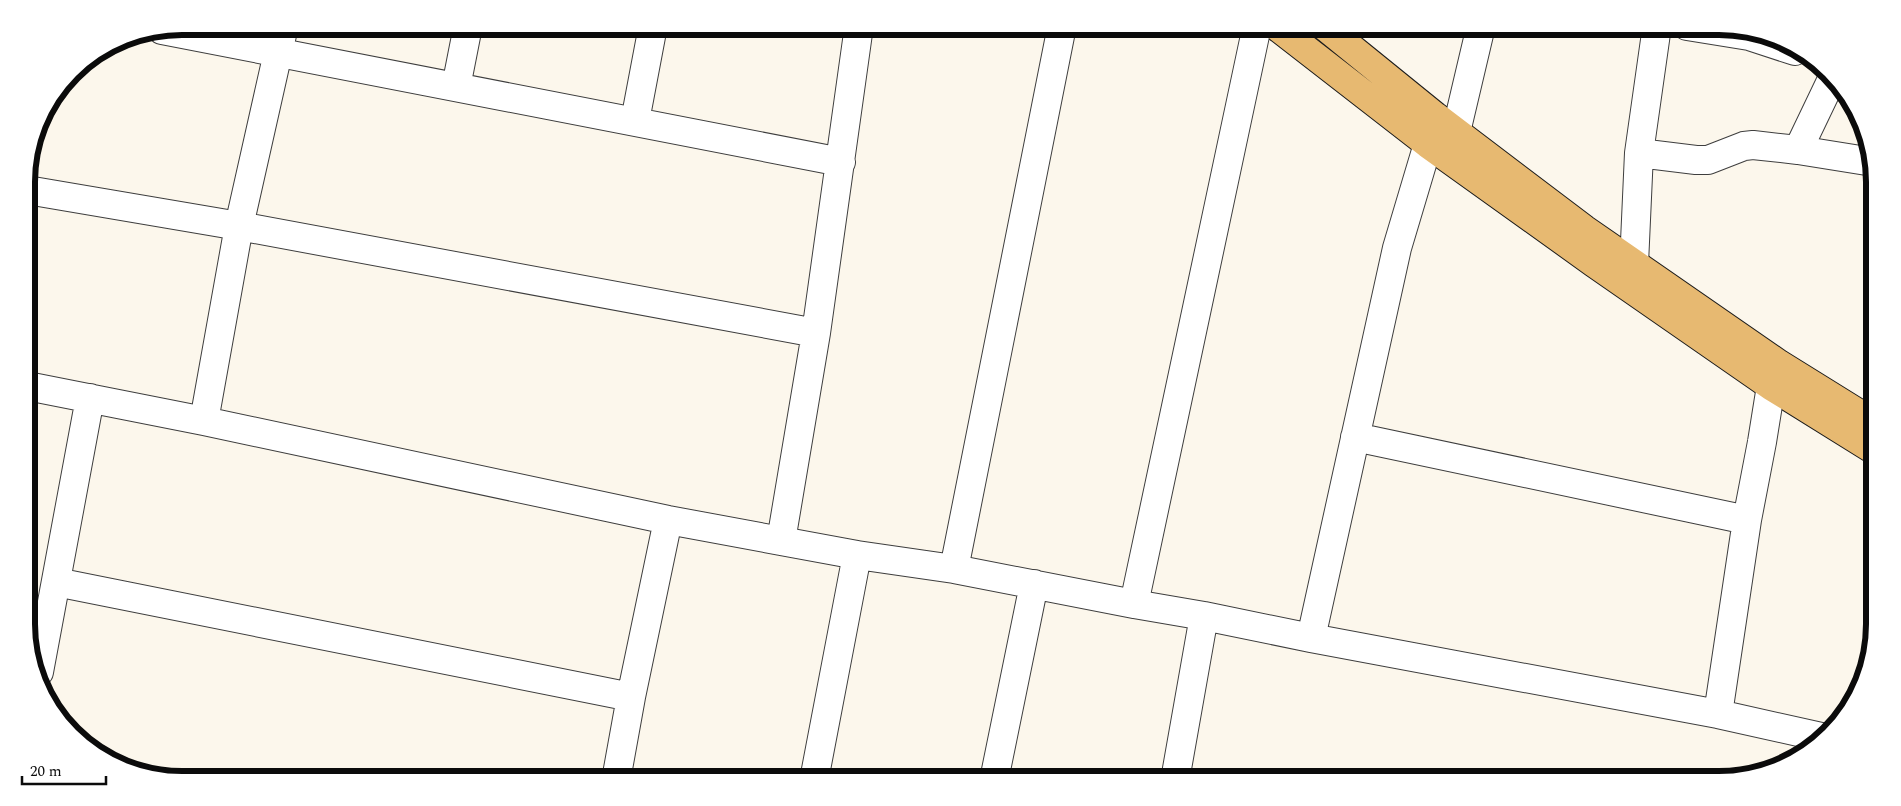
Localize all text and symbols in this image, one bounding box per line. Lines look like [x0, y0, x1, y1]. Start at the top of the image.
scale bar [22, 754, 106, 786]
text: 20 m [30, 760, 62, 783]

